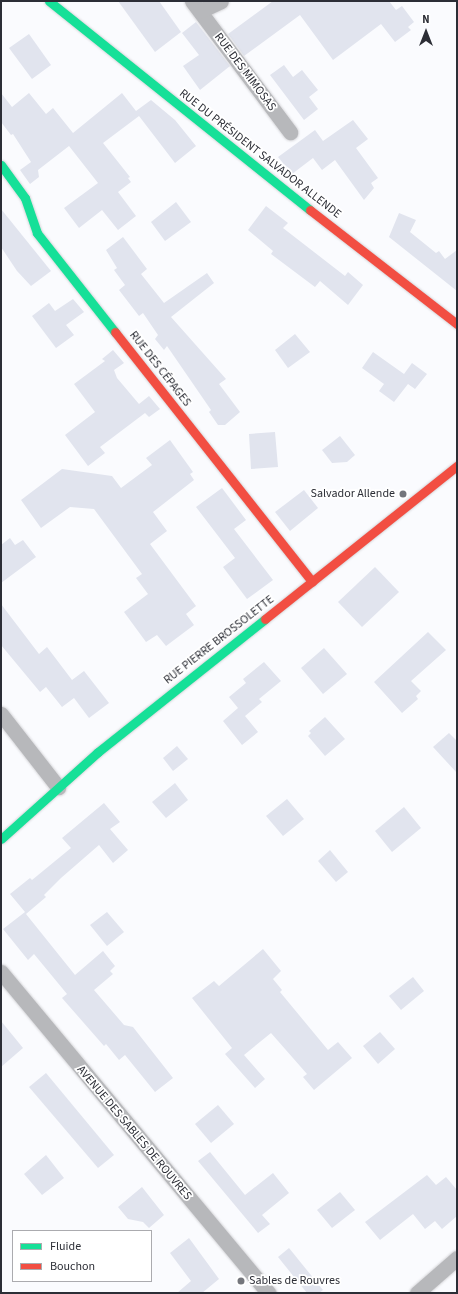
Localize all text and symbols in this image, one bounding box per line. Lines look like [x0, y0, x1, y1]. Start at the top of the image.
north arrow [406, 12, 446, 52]
text: N [422, 12, 430, 27]
street label: RUE DES MIMOSAS [211, 30, 279, 114]
street label: RUE DU PRÉSIDENT SALVADOR ALLENDE [176, 86, 344, 222]
street label: RUE DES CÉPAGES [126, 328, 194, 410]
place label: Salvador Allende [311, 487, 395, 501]
marker: Salvador Allende [398, 489, 408, 499]
street label: RUE PIERRE BROSSOLETTE [161, 593, 277, 687]
street label: AVENUE DES SABLES DE ROUVRES [74, 1063, 194, 1203]
legend [12, 1230, 152, 1282]
text: Fluide [50, 1238, 81, 1255]
text: Bouchon [50, 1258, 95, 1275]
place label: Sables de Rouvres [249, 1274, 340, 1288]
marker: Sables de Rouvres [236, 1276, 246, 1286]

